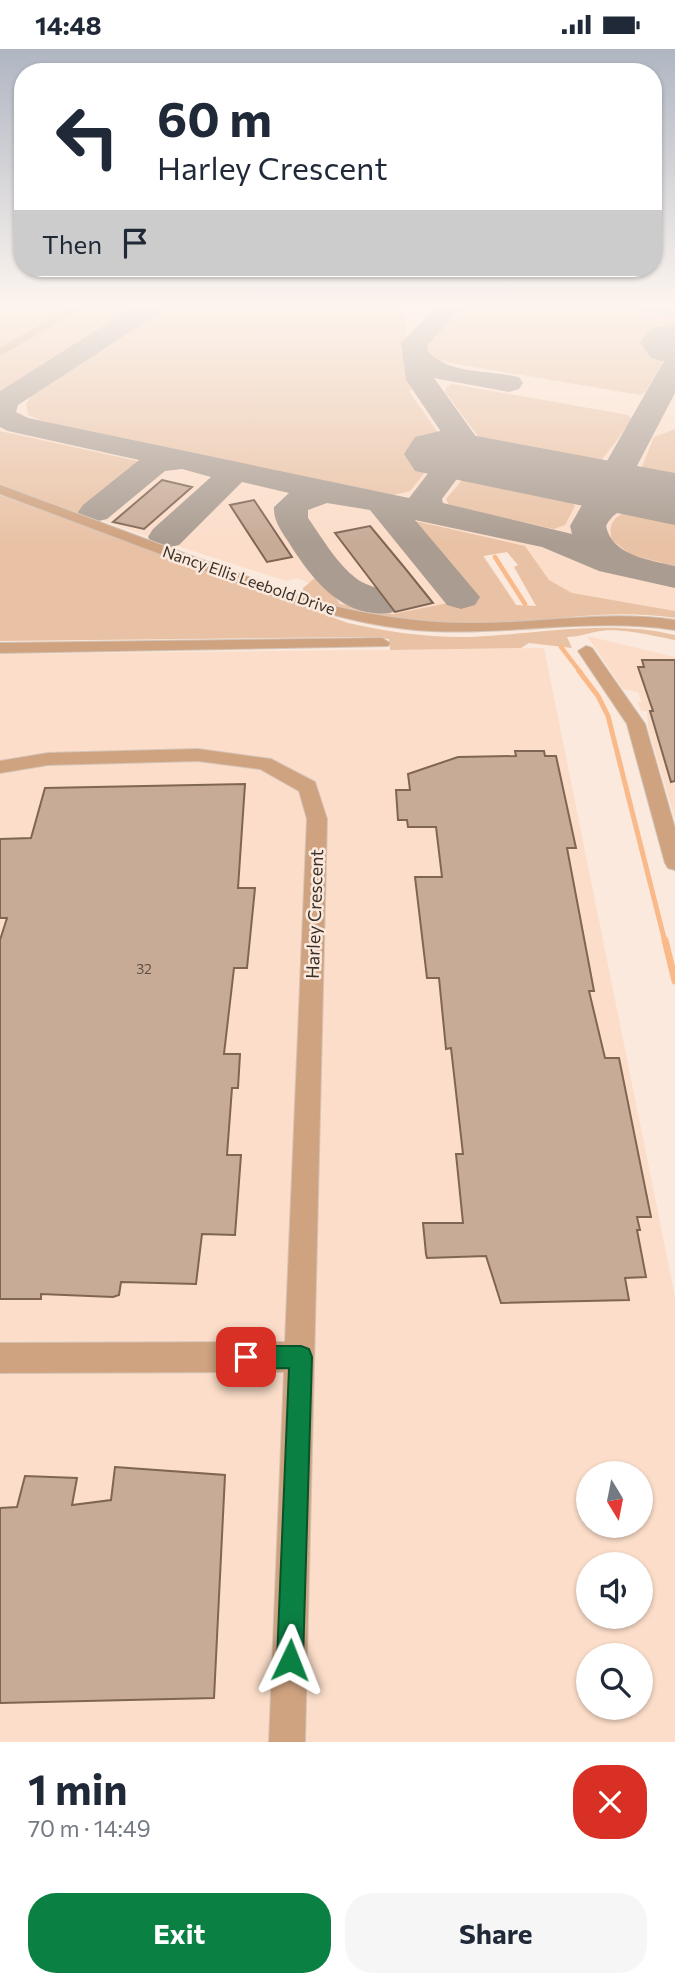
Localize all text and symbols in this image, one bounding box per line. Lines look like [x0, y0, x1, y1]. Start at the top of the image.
text: 14:48 [35, 9, 102, 40]
text: 60 m [157, 87, 272, 147]
icon: left [42, 91, 133, 182]
text: Harley Crescent [157, 147, 388, 187]
icon: arrive [116, 224, 154, 262]
text: Then [42, 228, 102, 259]
street label: Nancy Ellis Leebold Drive [160, 541, 338, 618]
street label: Harley Crescent [301, 849, 327, 979]
house number: 32 [136, 960, 152, 977]
pin [216, 1327, 276, 1387]
icon: arrive [227, 1338, 265, 1376]
north arrow [576, 1461, 653, 1538]
map controls [576, 1461, 653, 1720]
button: sound [576, 1552, 653, 1629]
position arrow [253, 1623, 327, 1697]
button: search [576, 1643, 653, 1720]
text: 1 min [28, 1762, 128, 1814]
button: close [573, 1765, 647, 1839]
text: 70 m · 14:49 [28, 1814, 151, 1842]
button: Exit [28, 1893, 331, 1973]
button: Share [345, 1893, 647, 1973]

